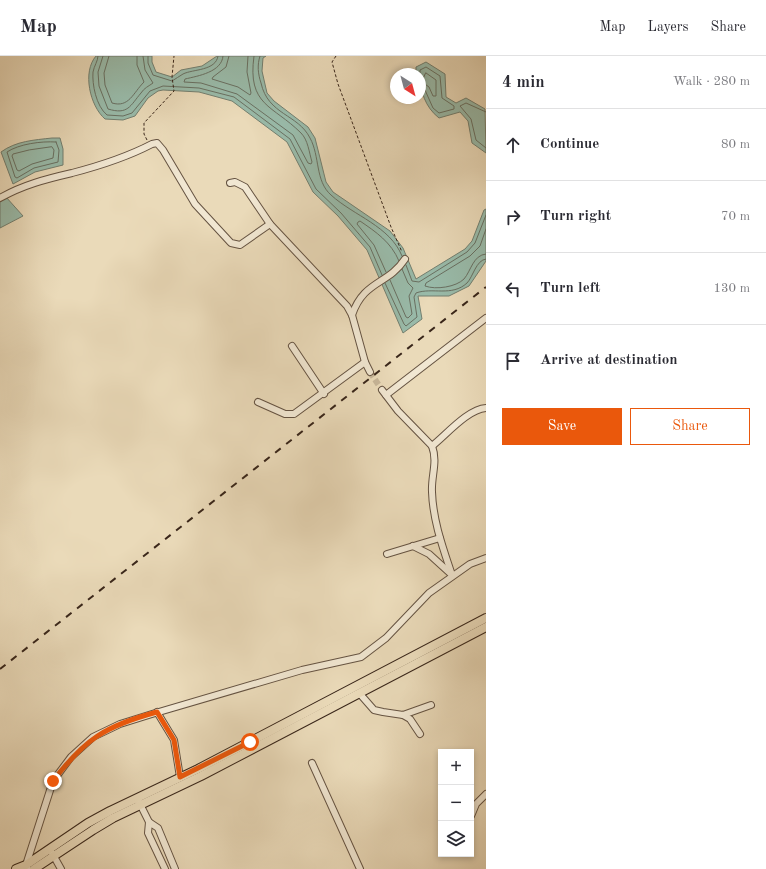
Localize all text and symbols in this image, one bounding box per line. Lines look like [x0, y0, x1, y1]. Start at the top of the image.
text: Map [20, 18, 57, 37]
text: Map [600, 20, 626, 34]
text: Layers [648, 20, 689, 34]
text: Share [711, 20, 746, 34]
north arrow [390, 68, 426, 104]
text: 4 min [502, 74, 545, 91]
text: Walk · 280 m [673, 75, 750, 88]
icon: ahead [502, 134, 524, 156]
text: Continue [540, 137, 599, 152]
text: 80 m [721, 138, 750, 151]
icon: right [502, 206, 524, 228]
text: Turn right [540, 209, 611, 224]
text: 70 m [721, 210, 750, 223]
icon: left [502, 278, 524, 300]
text: Turn left [540, 281, 600, 296]
text: 130 m [713, 282, 750, 295]
icon: arrive [502, 350, 524, 372]
text: Arrive at destination [540, 353, 678, 368]
button: Save [502, 408, 622, 445]
button: Share [630, 408, 750, 445]
route start [241, 733, 259, 751]
map controls [438, 749, 474, 857]
button: + [438, 749, 474, 785]
route end [44, 772, 62, 790]
button: − [438, 785, 474, 821]
button: layers [438, 821, 474, 857]

